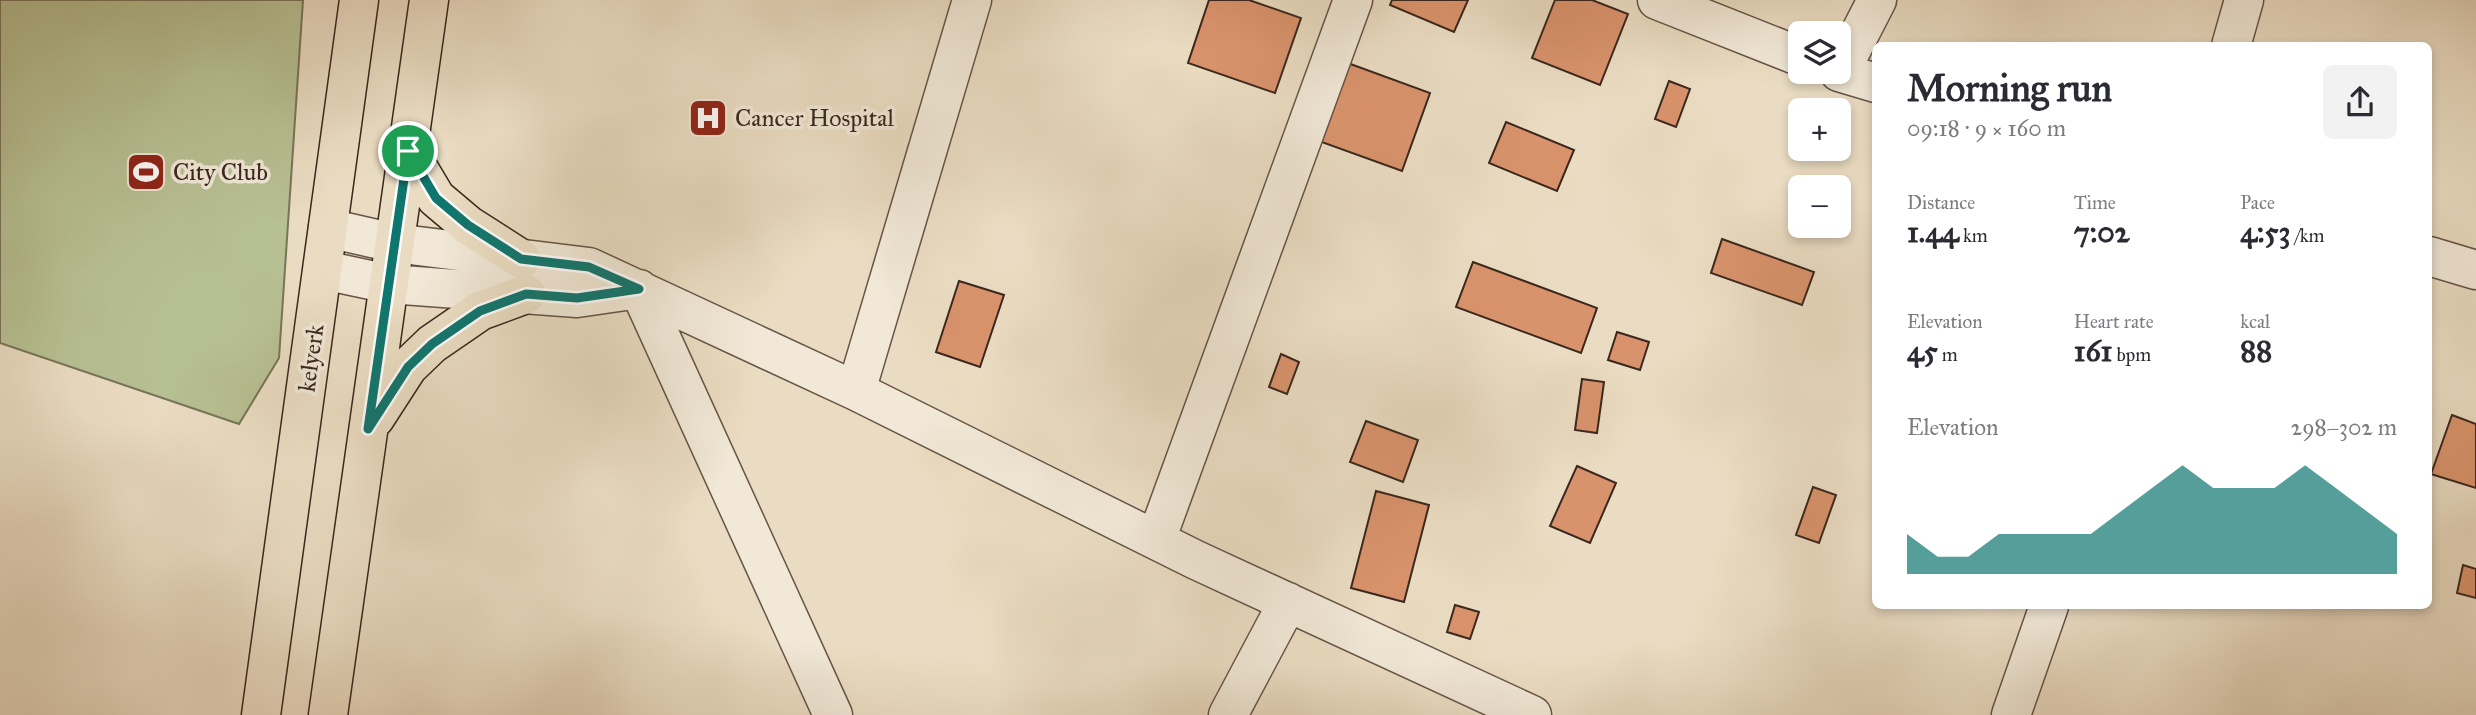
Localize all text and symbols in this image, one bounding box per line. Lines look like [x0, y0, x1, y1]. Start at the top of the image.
map controls [1788, 21, 1851, 238]
button: layers [1788, 21, 1851, 84]
text: Morning run [1907, 65, 2112, 111]
button: share [2323, 65, 2397, 139]
hospital icon: Cancer Hospital [687, 97, 729, 139]
button: + [1788, 98, 1851, 161]
place label: Cancer Hospital [735, 103, 894, 133]
text: 09:18 · 9 × 160 m [1907, 114, 2066, 142]
pin [378, 121, 438, 181]
icon: arrive [389, 132, 427, 170]
sports icon: City Club [125, 151, 167, 193]
place label: City Club [173, 157, 268, 187]
button: − [1788, 175, 1851, 238]
text: Distance [1907, 191, 1975, 214]
text: Time [2074, 191, 2116, 214]
text: Pace [2240, 191, 2275, 214]
text: 1.44 [1907, 214, 1959, 250]
text: 7:02 [2074, 214, 2129, 250]
text: 4:53 [2240, 214, 2291, 250]
text: km [1959, 224, 1988, 247]
text: /km [2291, 224, 2325, 247]
text: Elevation [1907, 310, 1982, 333]
text: Heart rate [2074, 310, 2154, 333]
text: kcal [2240, 310, 2270, 333]
street label: kelyerk [291, 321, 331, 394]
text: 45 [1907, 333, 1938, 369]
text: 161 [2074, 333, 2112, 369]
text: 88 [2240, 333, 2272, 369]
text: m [1938, 343, 1958, 366]
text: bpm [2112, 343, 2151, 366]
text: Elevation [1907, 413, 1998, 441]
text: 298–302 m [2291, 413, 2397, 441]

